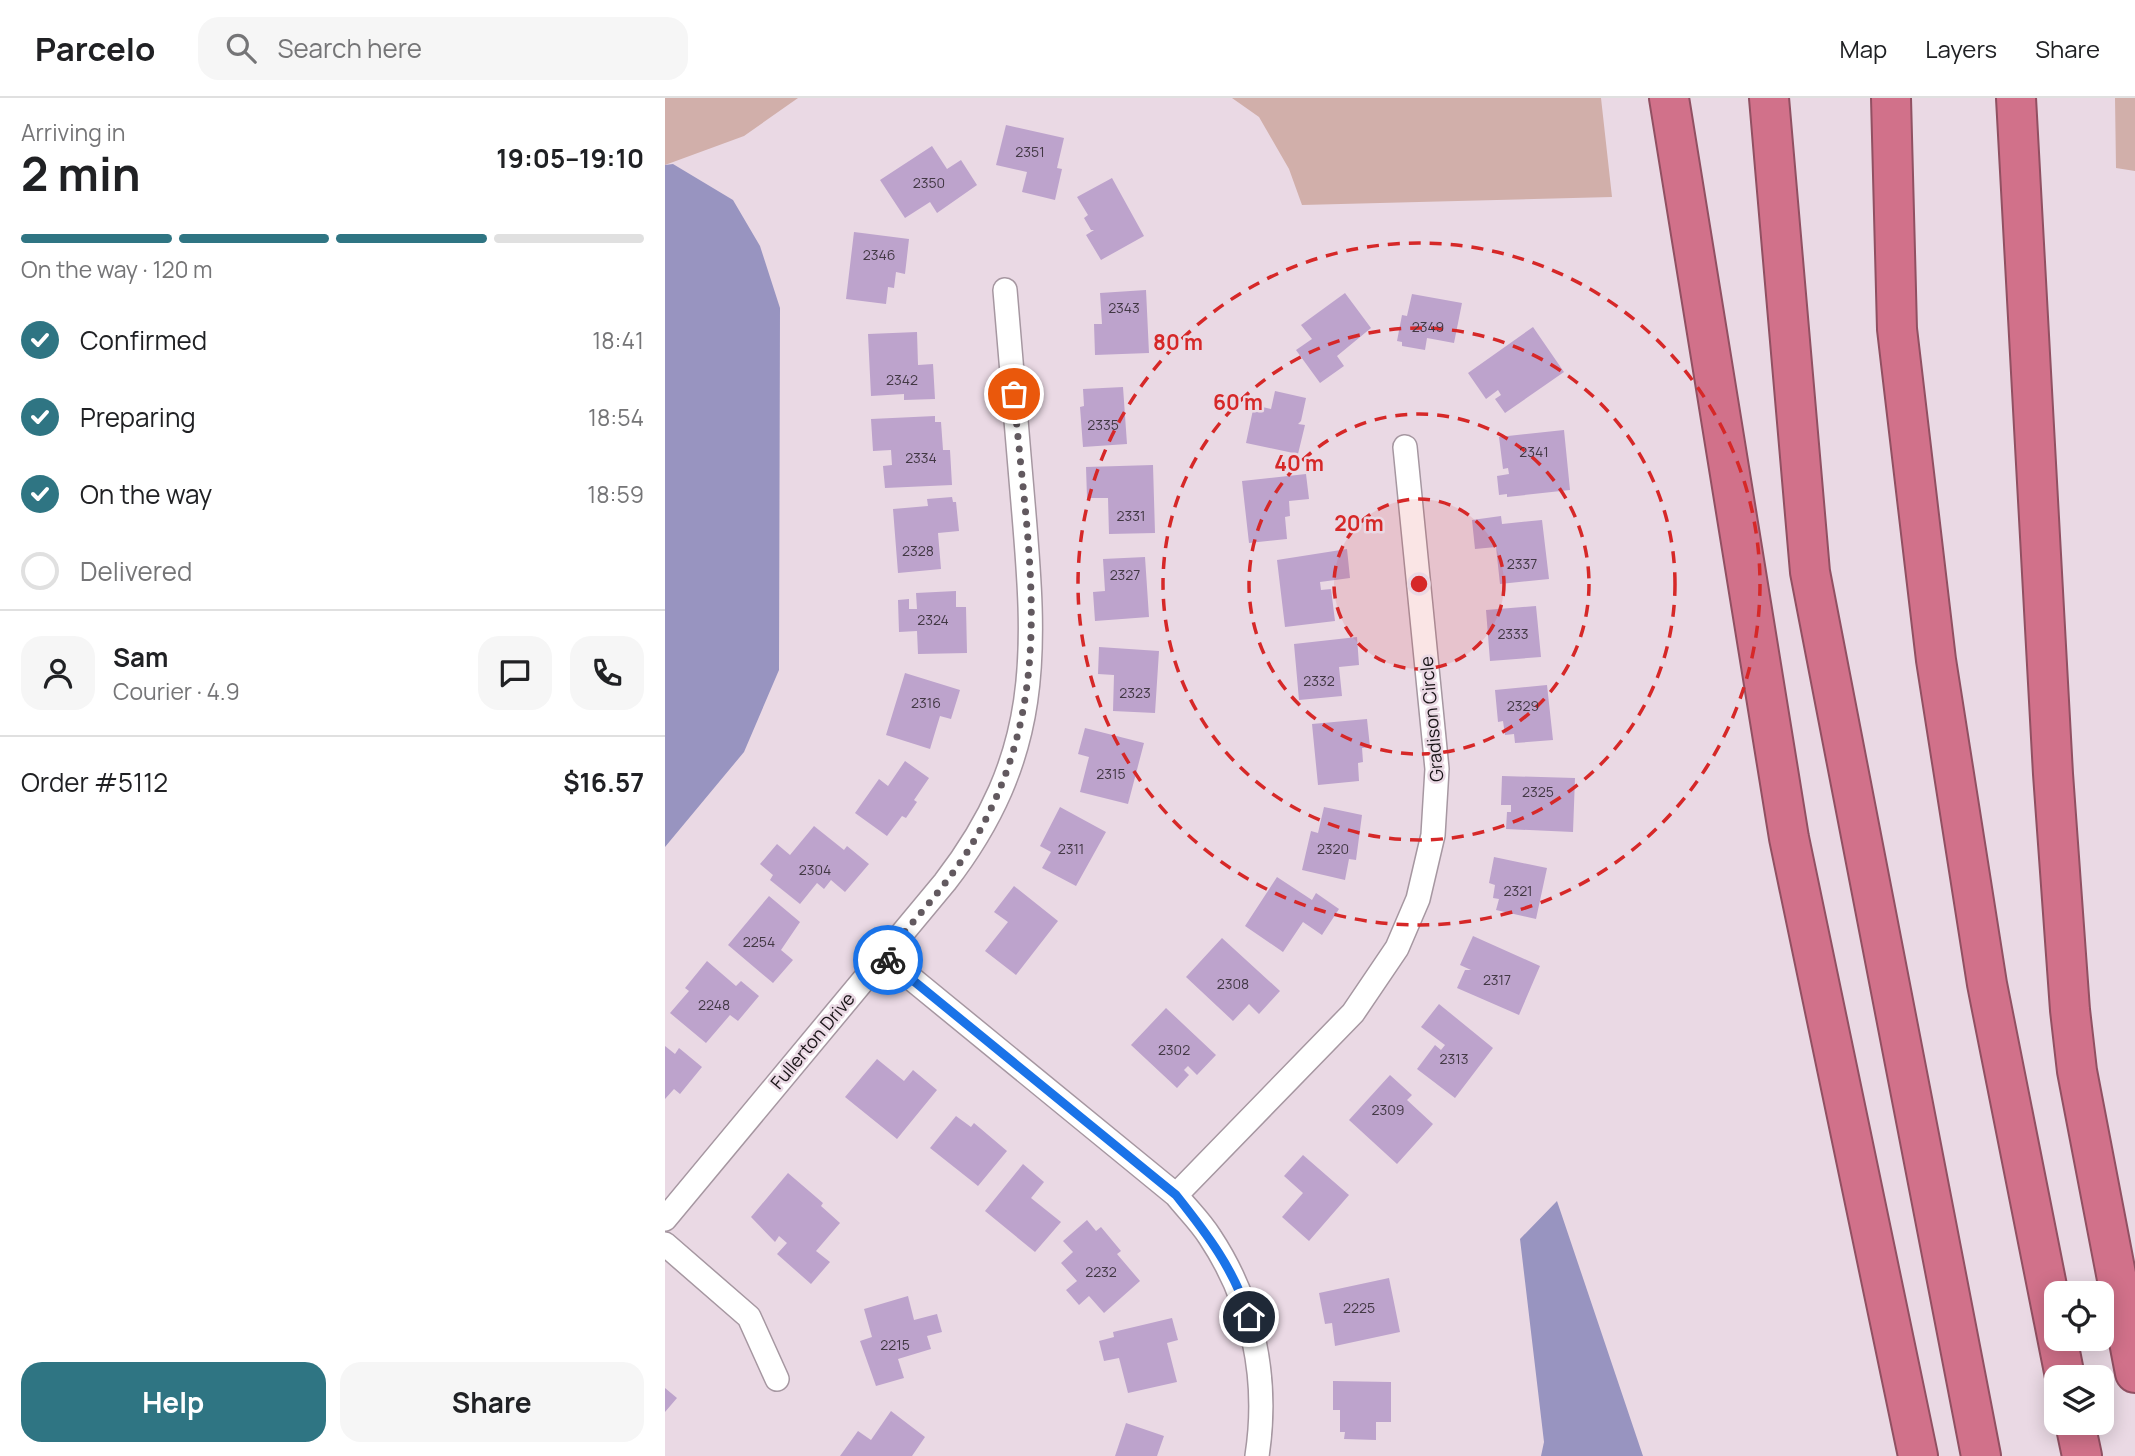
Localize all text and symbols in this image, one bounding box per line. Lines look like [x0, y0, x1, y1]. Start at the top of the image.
search box [198, 17, 688, 80]
text: Parcelo [35, 26, 156, 71]
icon: search [222, 29, 260, 67]
text: Search here [278, 30, 422, 66]
text: Map [1840, 32, 1887, 65]
text: Layers [1925, 32, 1997, 65]
text: Share [2035, 32, 2100, 65]
text: Arriving in [21, 116, 126, 148]
text: 19:05–19:10 [496, 140, 644, 176]
text: 2 min [21, 142, 141, 205]
house number: 2351 [1015, 142, 1045, 161]
house number: 2350 [913, 173, 945, 192]
house number: 2346 [863, 245, 895, 264]
text: On the way · 120 m [21, 253, 213, 285]
house number: 2343 [1108, 298, 1140, 317]
house number: 2349 [1412, 317, 1444, 336]
icon: check [21, 321, 59, 359]
text: Confirmed [80, 322, 207, 358]
text: 18:41 [592, 324, 644, 356]
text: 80 m [1153, 328, 1203, 356]
pin [984, 364, 1044, 424]
house number: 2342 [886, 370, 918, 389]
icon: bag [995, 375, 1033, 413]
text: 60 m [1213, 388, 1263, 416]
icon: check [21, 398, 59, 436]
text: Preparing [80, 399, 196, 435]
text: 18:54 [588, 401, 644, 433]
house number: 2335 [1087, 415, 1119, 434]
house number: 2341 [1519, 442, 1549, 461]
house number: 2334 [905, 448, 937, 467]
text: 40 m [1274, 449, 1324, 477]
icon: check [21, 475, 59, 513]
text: On the way [80, 476, 212, 512]
text: 18:59 [587, 478, 644, 510]
house number: 2331 [1117, 506, 1145, 525]
text: 20 m [1334, 509, 1384, 537]
house number: 2328 [902, 541, 934, 560]
text: Delivered [80, 553, 192, 589]
house number: 2337 [1507, 554, 1537, 573]
house number: 2327 [1110, 565, 1140, 584]
centre of rings [1407, 572, 1431, 596]
house number: 2324 [917, 610, 949, 629]
house number: 2333 [1497, 624, 1529, 643]
button: person [21, 636, 95, 710]
button: chat [478, 636, 552, 710]
button: phone [570, 636, 644, 710]
text: Sam [113, 639, 168, 675]
street label: Gradison Circle [1414, 655, 1448, 783]
house number: 2332 [1303, 671, 1335, 690]
text: Courier · 4.9 [113, 675, 240, 707]
house number: 2323 [1119, 683, 1151, 702]
house number: 2316 [911, 693, 941, 712]
house number: 2329 [1507, 696, 1539, 715]
text: Order #5112 [21, 764, 168, 800]
text: $16.57 [563, 764, 644, 800]
house number: 2315 [1096, 764, 1126, 783]
house number: 2325 [1522, 782, 1554, 801]
house number: 2311 [1058, 839, 1084, 858]
house number: 2320 [1317, 839, 1349, 858]
house number: 2304 [799, 860, 831, 879]
house number: 2321 [1503, 881, 1533, 900]
courier [853, 925, 923, 995]
house number: 2254 [743, 932, 775, 951]
icon: bike [869, 941, 907, 979]
house number: 2317 [1483, 970, 1511, 989]
house number: 2308 [1217, 974, 1249, 993]
street label: Fullerton Drive [765, 987, 860, 1094]
house number: 2248 [698, 995, 730, 1014]
house number: 2302 [1158, 1040, 1190, 1059]
house number: 2313 [1440, 1049, 1468, 1068]
house number: 2309 [1372, 1100, 1404, 1119]
house number: 2232 [1085, 1262, 1117, 1281]
map controls [2044, 1281, 2114, 1435]
button: locate [2044, 1281, 2114, 1351]
pin [1219, 1287, 1279, 1347]
icon: home [1230, 1298, 1268, 1336]
house number: 2225 [1343, 1298, 1375, 1317]
house number: 2215 [880, 1335, 910, 1354]
button: Help [21, 1362, 326, 1442]
button: Share [340, 1362, 644, 1442]
button: layers [2044, 1365, 2114, 1435]

